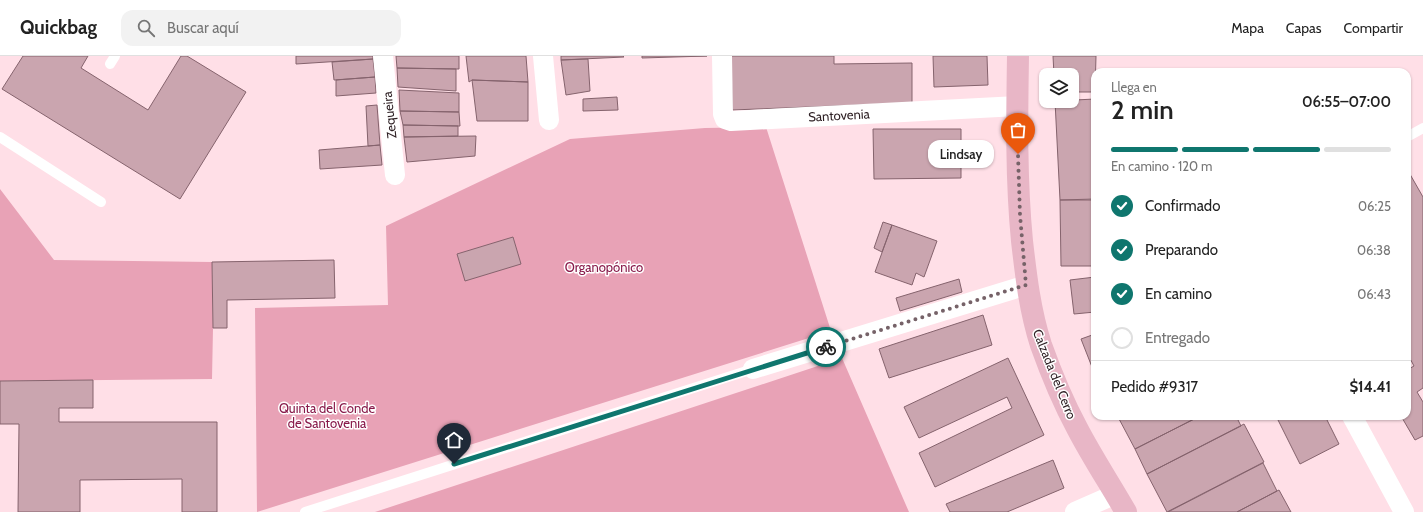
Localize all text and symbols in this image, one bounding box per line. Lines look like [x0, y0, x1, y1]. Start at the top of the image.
search box [121, 10, 401, 46]
text: Quickbag [20, 16, 97, 39]
icon: search [135, 17, 157, 39]
text: Buscar aquí [167, 19, 239, 37]
text: Mapa [1231, 19, 1264, 37]
text: Capas [1286, 19, 1322, 37]
text: Compartir [1344, 19, 1403, 37]
map controls [1039, 68, 1079, 108]
button: layers [1039, 68, 1079, 108]
text: Llega en [1111, 79, 1157, 95]
street label: Zequeira [379, 90, 399, 139]
text: 06:55–07:00 [1302, 93, 1391, 111]
text: 2 min [1111, 94, 1174, 126]
street label: Santovenia [808, 105, 871, 125]
pin [1001, 113, 1035, 154]
icon: bag [1007, 119, 1029, 141]
callout: Lindsay [928, 140, 994, 168]
text: Lindsay [940, 146, 982, 162]
text: En camino · 120 m [1111, 158, 1212, 174]
icon: check [1111, 195, 1133, 217]
text: Confirmado [1145, 197, 1220, 215]
text: 06:25 [1358, 198, 1391, 214]
icon: check [1111, 239, 1133, 261]
text: Preparando [1145, 241, 1218, 259]
text: 06:38 [1357, 242, 1391, 258]
park label: Organopónico [565, 259, 643, 275]
icon: check [1111, 283, 1133, 305]
text: En camino [1145, 285, 1212, 303]
text: 06:43 [1357, 286, 1391, 302]
courier [806, 327, 846, 367]
street label: Calzada del Cerro [1030, 327, 1080, 421]
text: Entregado [1145, 329, 1210, 347]
icon: bike [815, 336, 837, 358]
text: Pedido #9317 [1111, 378, 1198, 396]
text: $14.41 [1349, 378, 1391, 396]
park label: Quinta del Conde de Santovenia [279, 400, 375, 431]
pin [437, 423, 471, 464]
icon: home [443, 429, 465, 451]

